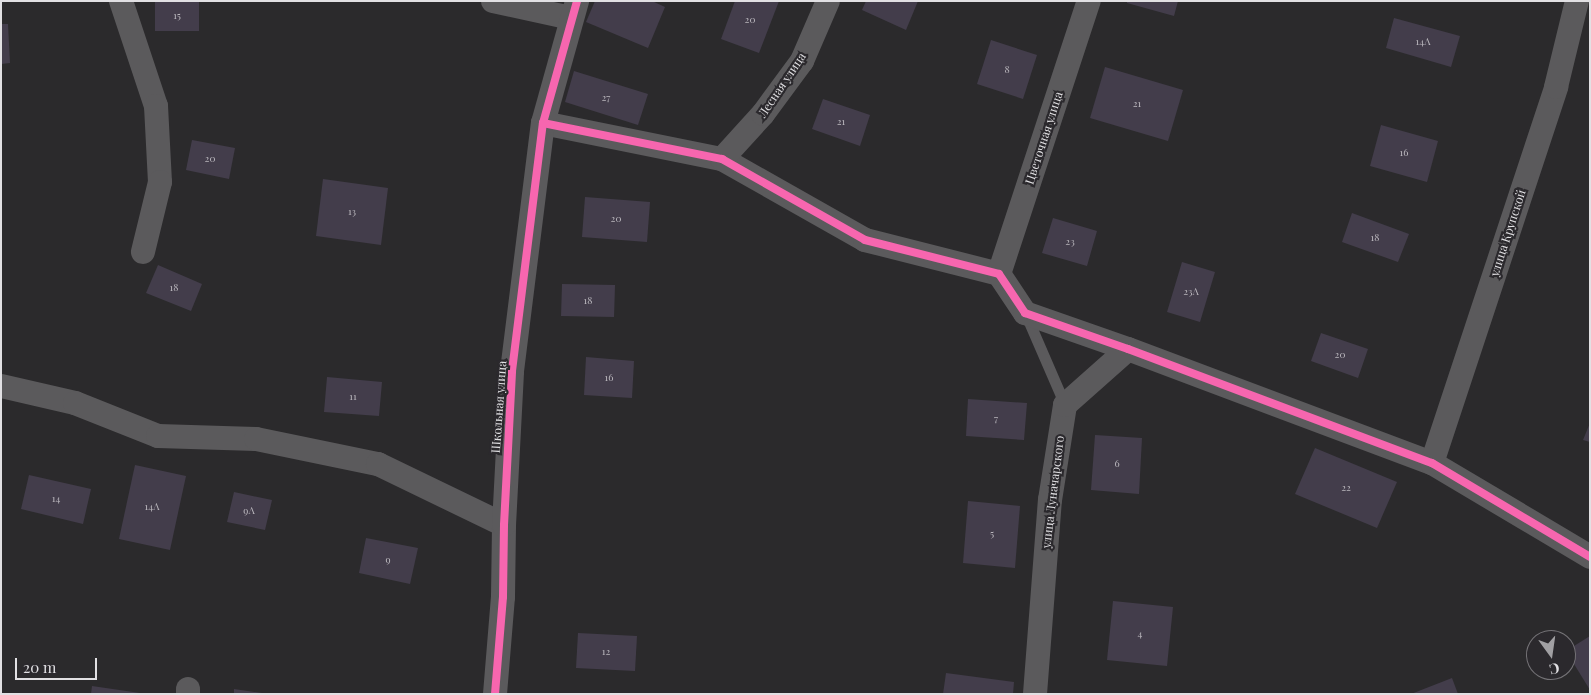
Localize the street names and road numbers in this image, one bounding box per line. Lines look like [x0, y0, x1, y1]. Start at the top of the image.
street label: Лесная улица [755, 50, 809, 120]
street label: Цветочная улица [1022, 90, 1066, 186]
street label: улица Крупской [1487, 188, 1529, 278]
street label: Школьная улица [489, 360, 509, 454]
street label: улица Луначарского [1039, 435, 1067, 549]

